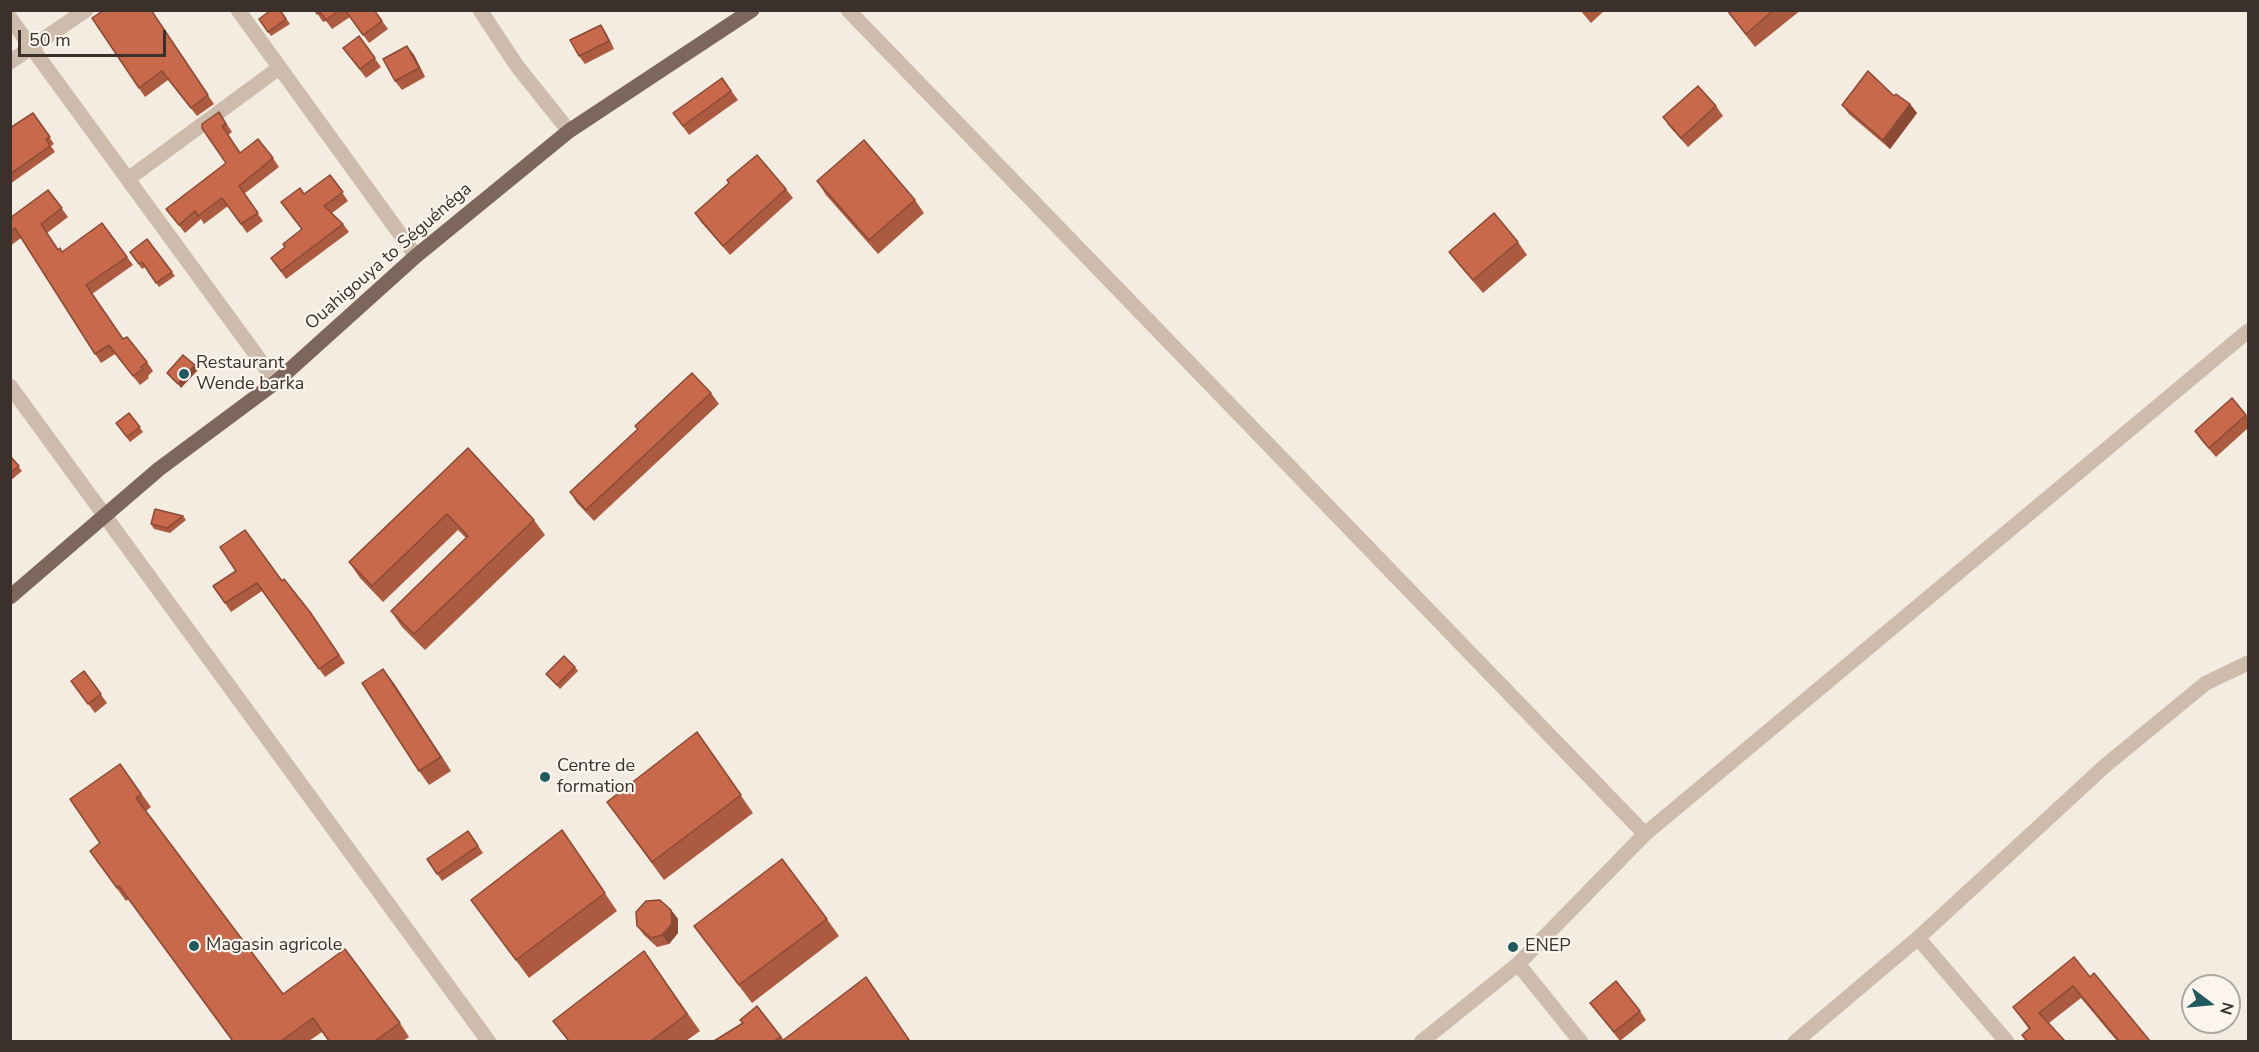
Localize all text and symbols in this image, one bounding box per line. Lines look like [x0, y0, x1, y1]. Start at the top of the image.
scale bar [21, 18, 170, 56]
text: 50 m [29, 28, 71, 52]
street label: Ouahigouya to Séguénéga [301, 179, 477, 335]
place label: Restaurant Wende barka [196, 353, 304, 395]
marker: Restaurant Wende barka [177, 367, 191, 381]
place label: Centre de formation [557, 756, 635, 798]
marker: Centre de formation [538, 770, 552, 784]
place label: Magasin agricole [206, 935, 342, 957]
place label: ENEP [1525, 936, 1571, 958]
marker: Magasin agricole [187, 939, 201, 953]
marker: ENEP [1506, 940, 1520, 954]
north arrow [2181, 974, 2241, 1034]
text: N [2214, 1000, 2239, 1017]

